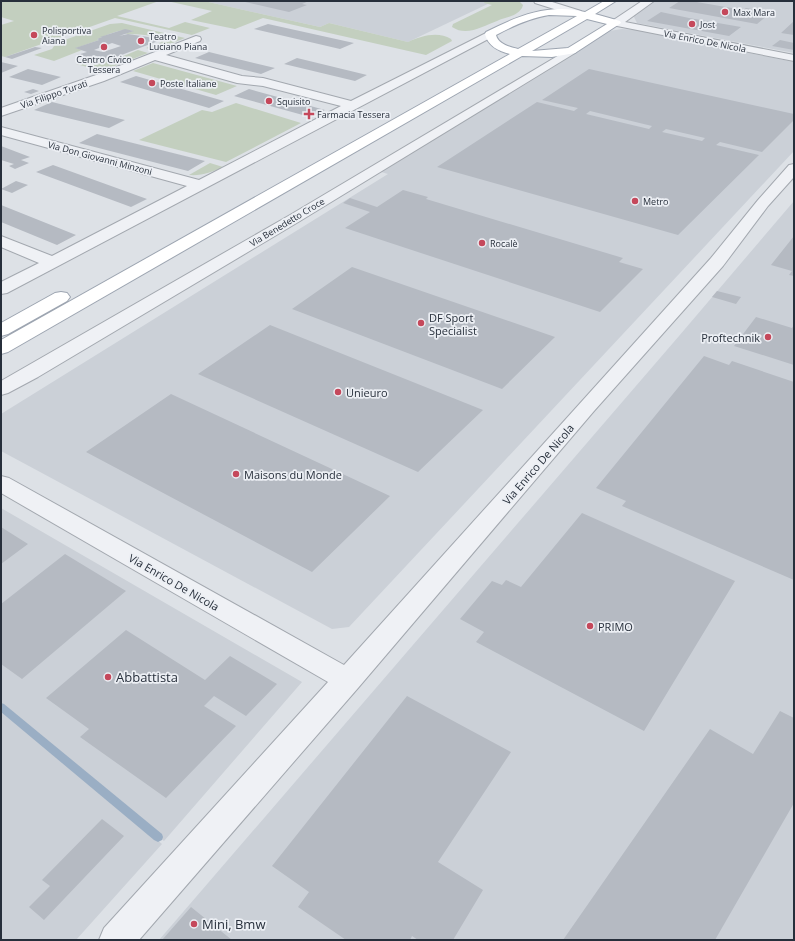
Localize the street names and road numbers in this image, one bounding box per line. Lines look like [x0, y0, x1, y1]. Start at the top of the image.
street label: Via Enrico De Nicola [663, 27, 747, 55]
street label: Via Filippo Turati [19, 76, 89, 112]
street label: Via Don Giovanni Minzoni [46, 138, 154, 178]
street label: Via Benedetto Croce [247, 194, 327, 250]
street label: Via Enrico De Nicola [499, 421, 577, 507]
street label: Via Enrico De Nicola [126, 550, 222, 614]

